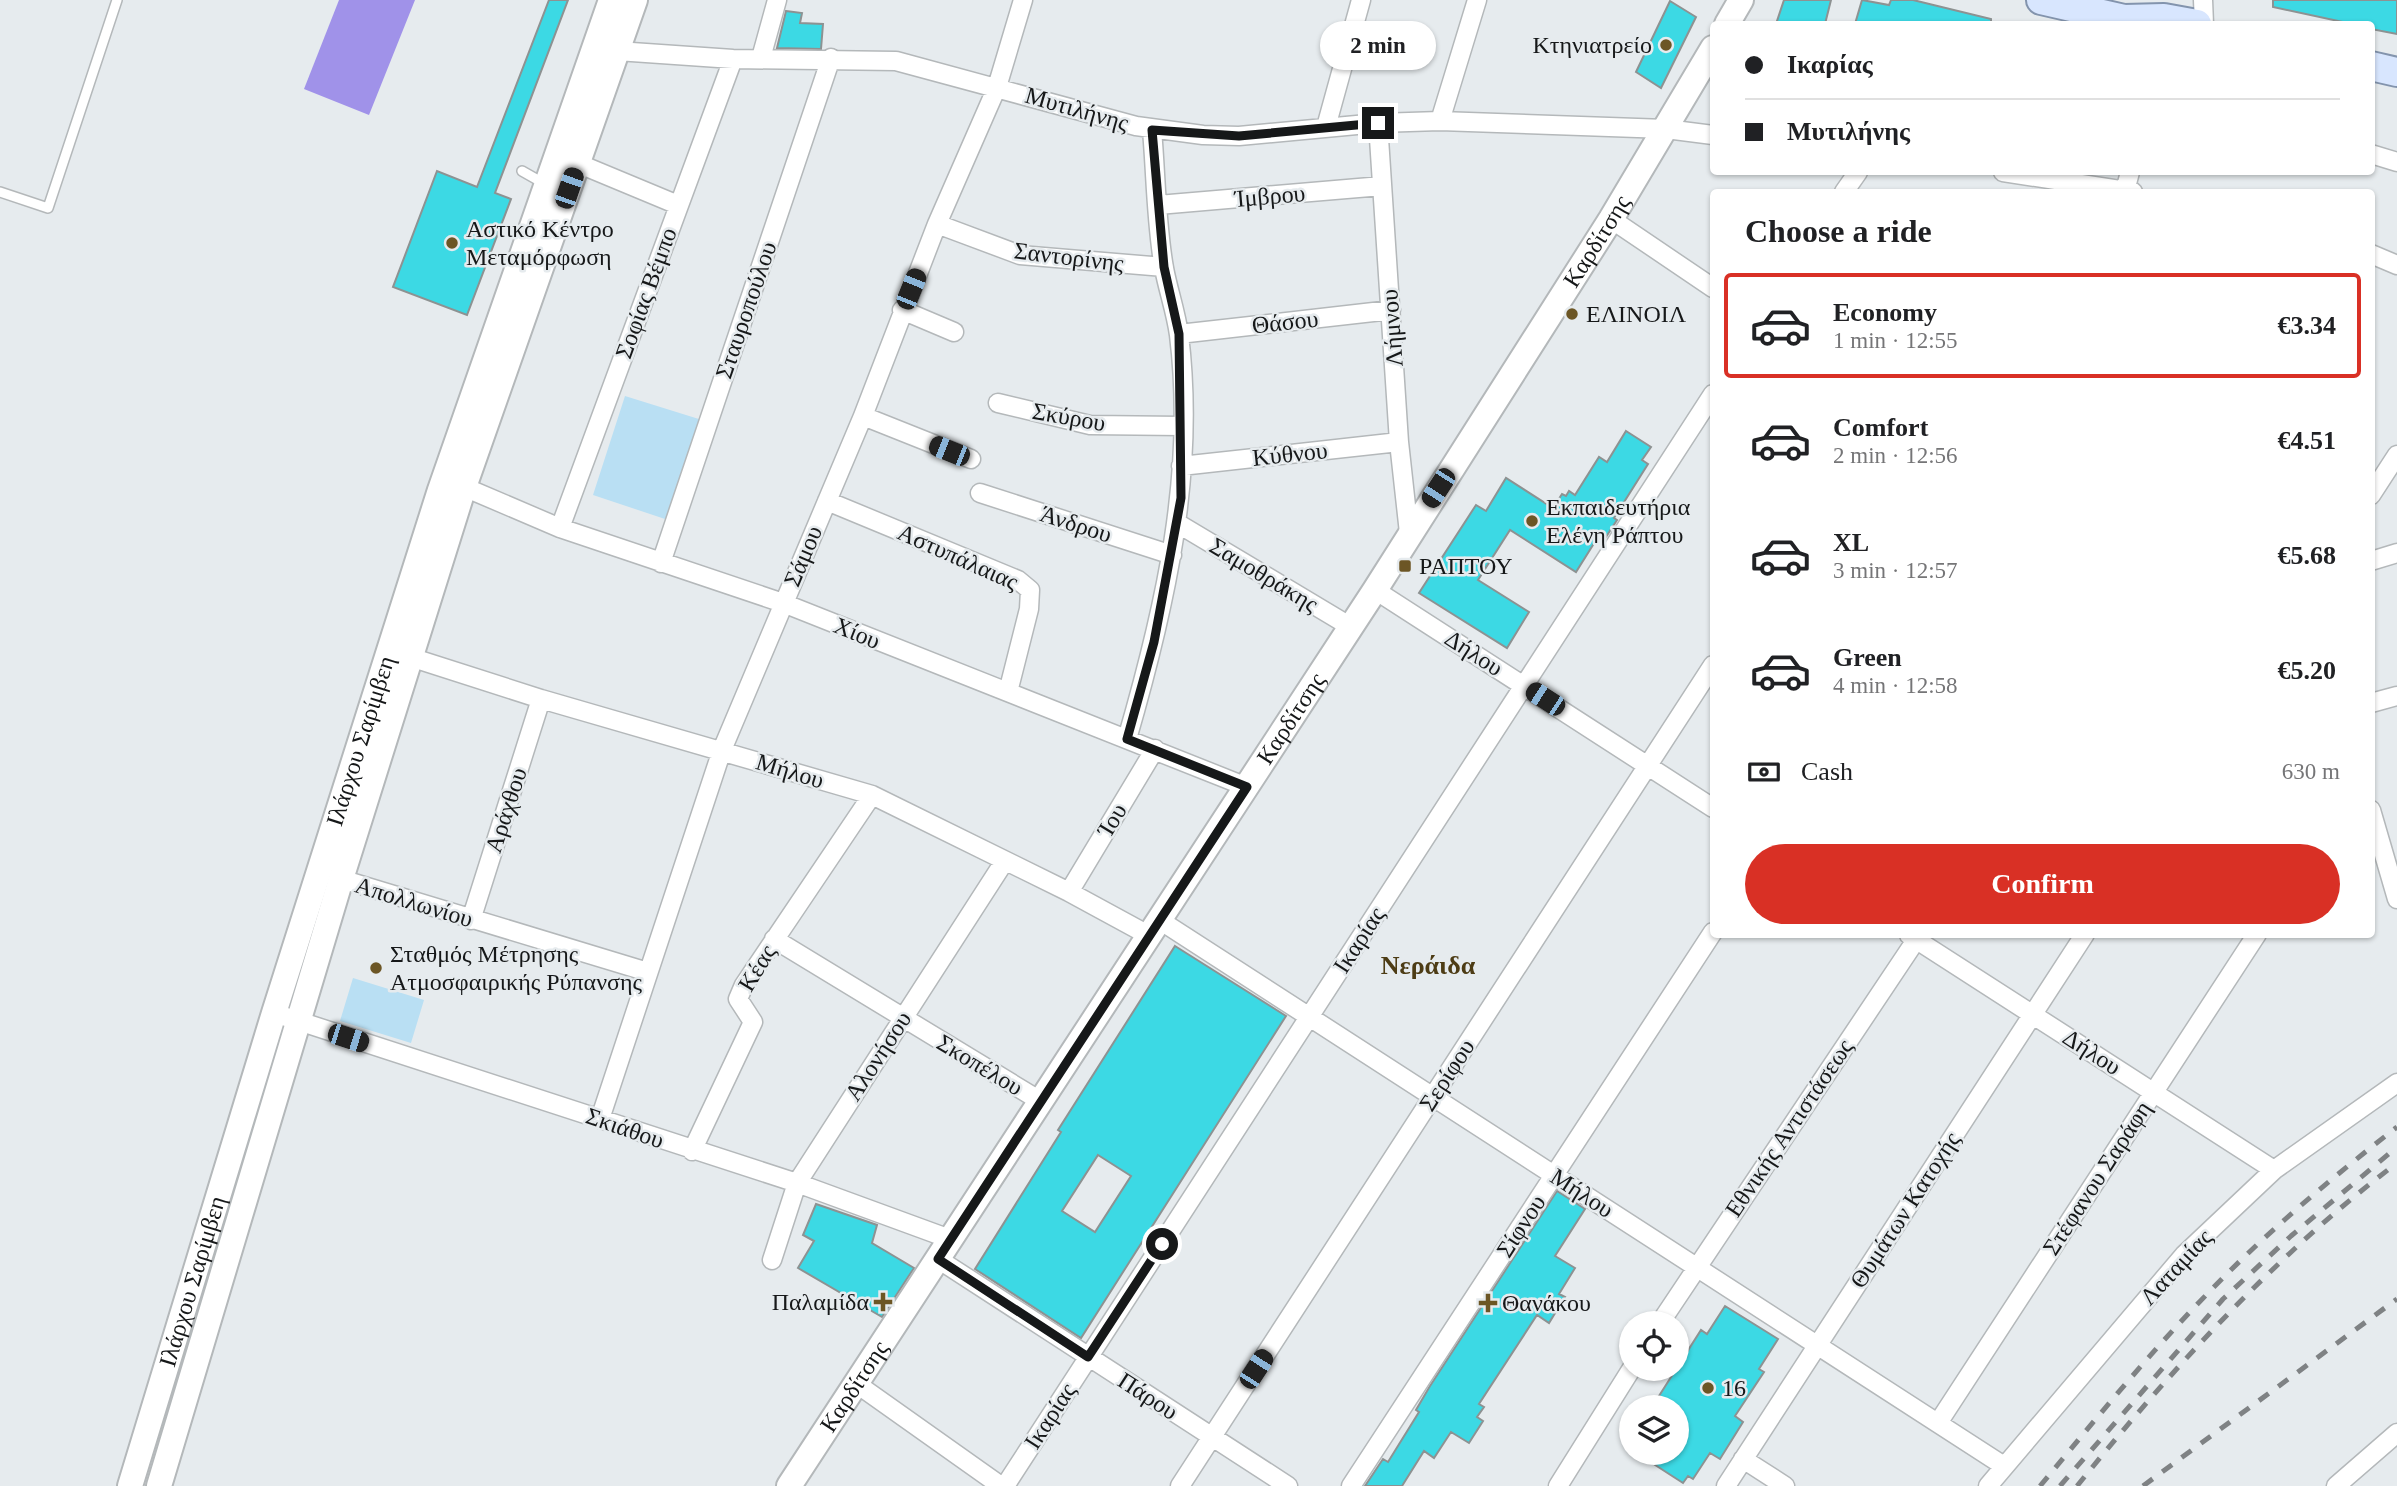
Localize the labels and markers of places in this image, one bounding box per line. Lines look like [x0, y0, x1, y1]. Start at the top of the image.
place label: Κτηνιατρείο [1532, 32, 1652, 58]
marker: Κτηνιατρείο [1658, 37, 1674, 53]
place label: Αστικό Κέντρο Μεταμόρφωση [466, 216, 614, 270]
marker: Αστικό Κέντρο Μεταμόρφωση [444, 235, 460, 251]
place label: ΕΛΙΝΟΙΛ [1586, 301, 1687, 327]
marker: ΕΛΙΝΟΙΛ [1564, 306, 1580, 322]
place label: Εκπαιδευτήρια Ελένη Ράπτου [1546, 494, 1691, 548]
marker: Εκπαιδευτήρια Ελένη Ράπτου [1524, 513, 1540, 529]
place label: ΡΑΠΤΟΥ [1419, 553, 1513, 579]
marker: ΡΑΠΤΟΥ [1397, 558, 1413, 574]
place label: Σταθμός Μέτρησης Ατμοσφαιρικής Ρύπανσης [390, 941, 643, 995]
marker: Σταθμός Μέτρησης Ατμοσφαιρικής Ρύπανσης [368, 960, 384, 976]
place label: Παλαμίδα [772, 1289, 869, 1315]
place label: Θανάκου [1502, 1290, 1591, 1316]
marker: Παλαμίδα [875, 1294, 891, 1310]
marker: Θανάκου [1480, 1295, 1496, 1311]
place label: 16 [1722, 1375, 1746, 1401]
marker: 16 [1700, 1380, 1716, 1396]

